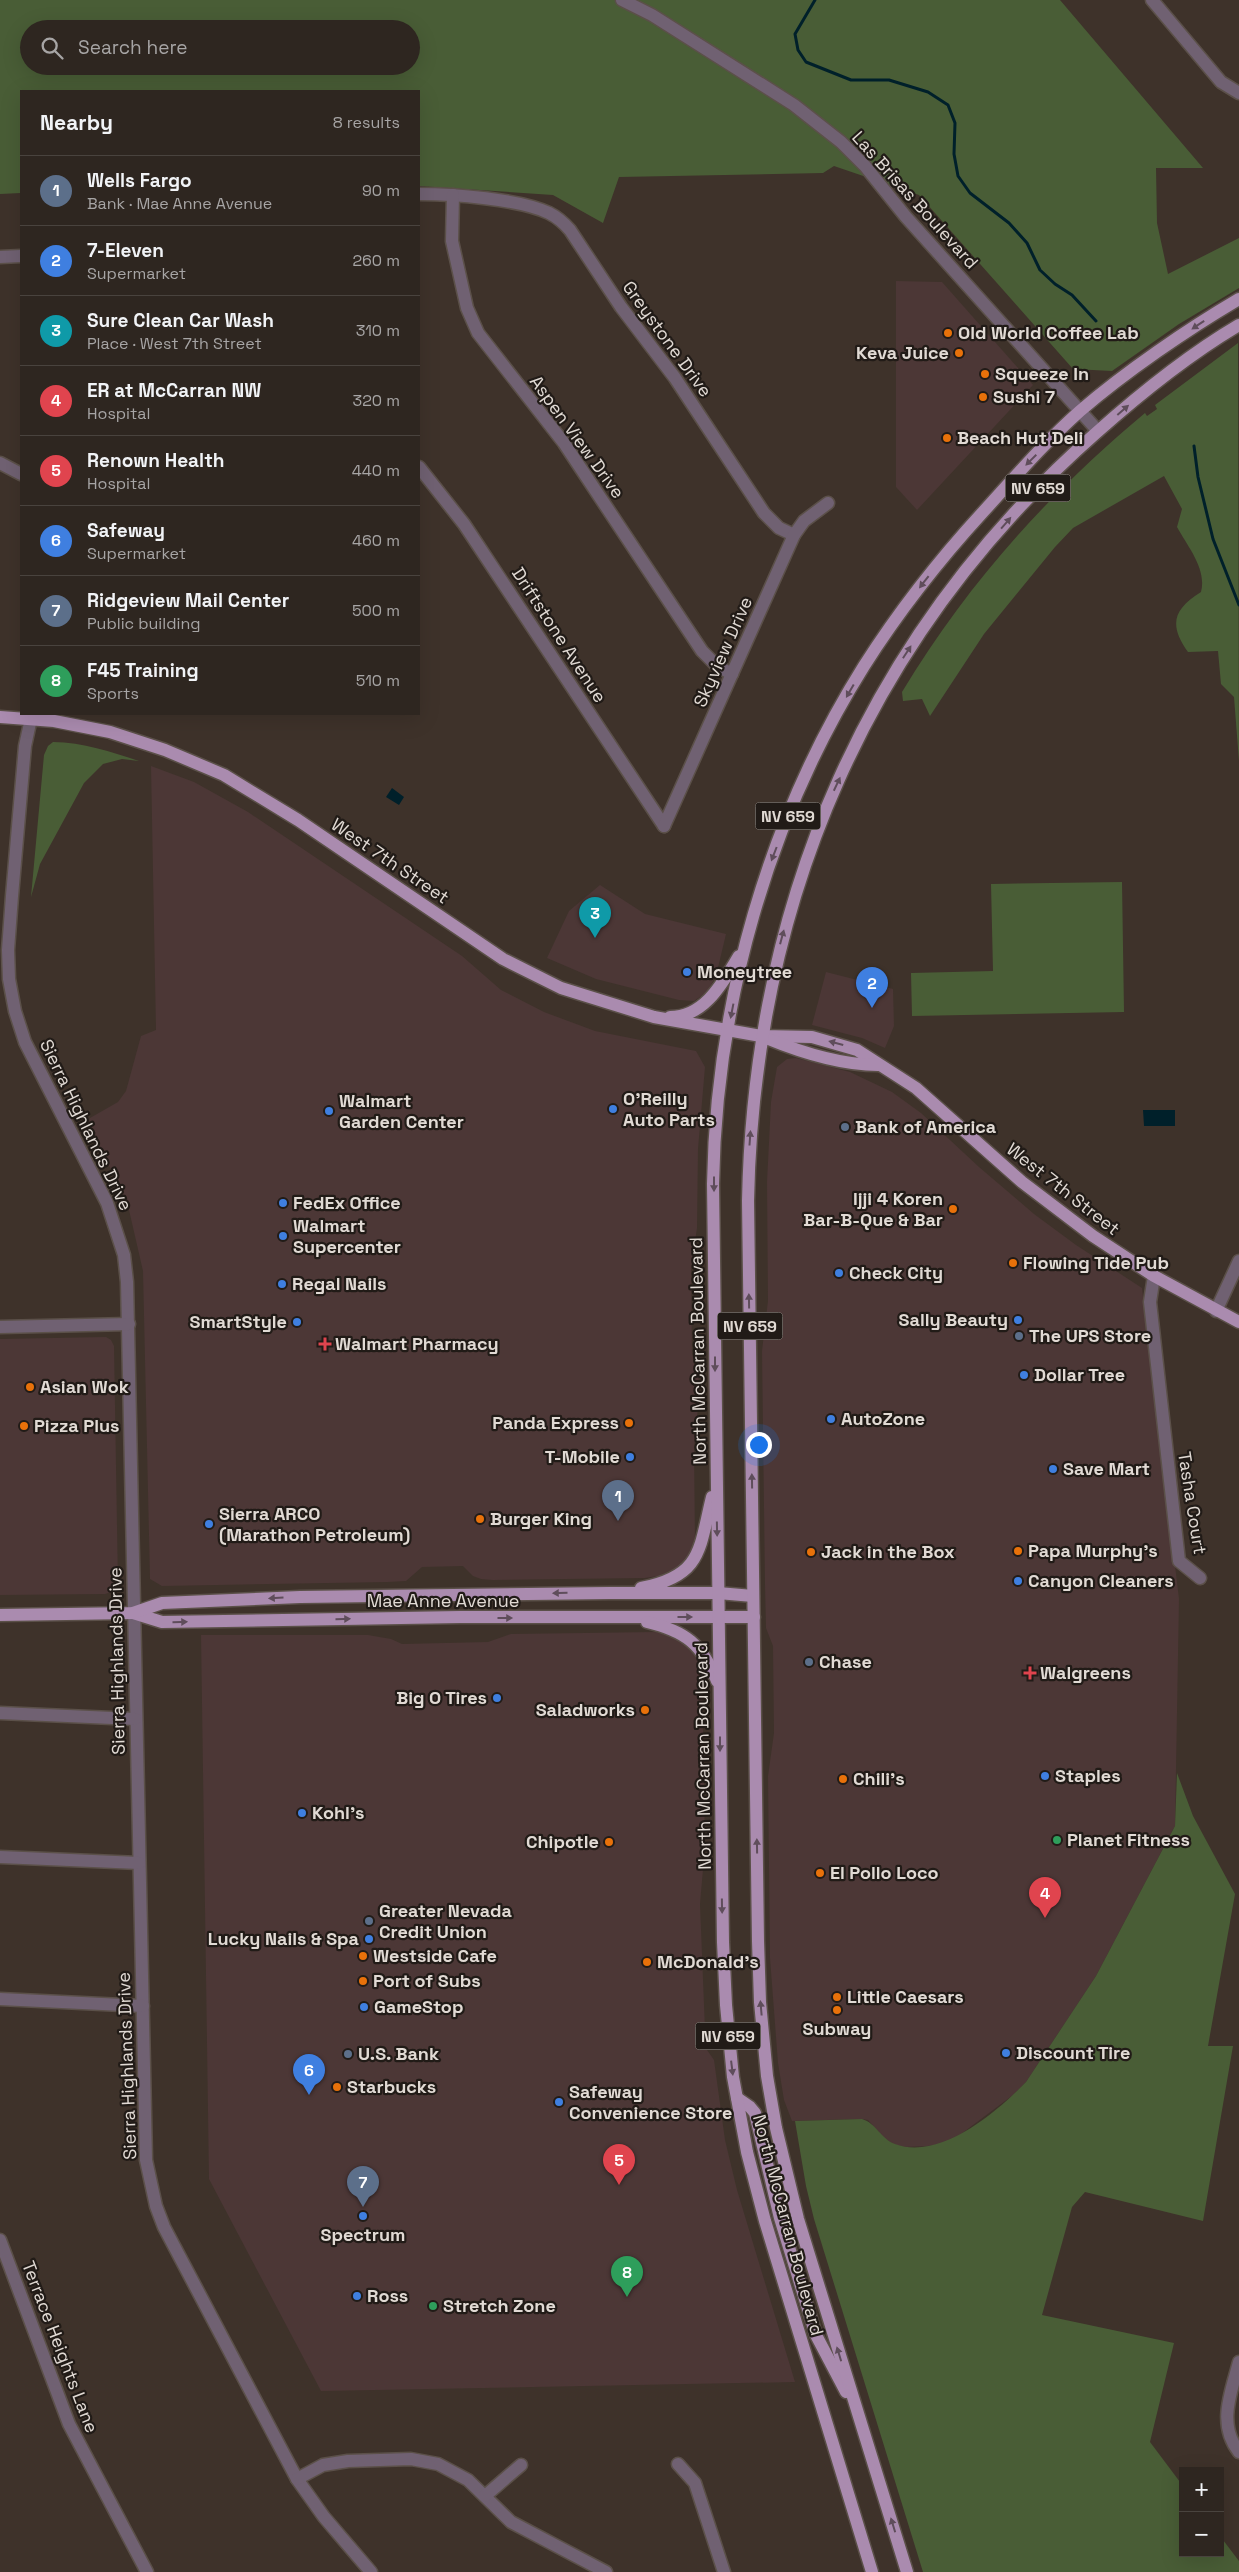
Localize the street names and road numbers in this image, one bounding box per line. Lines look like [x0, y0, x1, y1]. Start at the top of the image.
street label: Las Brisas Boulevard [847, 126, 983, 273]
street label: Greystone Drive [618, 276, 717, 401]
street label: Aspen View Drive [525, 371, 630, 503]
road number: NV 659 [1006, 474, 1070, 502]
street label: Driftstone Avenue [507, 563, 612, 707]
street label: Skyview Drive [688, 593, 757, 711]
road number: NV 659 [756, 802, 820, 829]
street label: West 7th Street [327, 813, 454, 909]
street label: Sierra Highlands Drive [35, 1035, 138, 1214]
street label: West 7th Street [1002, 1137, 1125, 1240]
street label: North McCarran Boulevard [684, 1237, 711, 1465]
road number: NV 659 [718, 1312, 782, 1340]
street label: Tasha Court [1173, 1450, 1212, 1556]
street label: Sierra Highlands Drive [103, 1567, 130, 1755]
street label: Mae Anne Avenue [367, 1589, 519, 1612]
street label: North McCarran Boulevard [689, 1642, 716, 1870]
street label: Sierra Highlands Drive [112, 1972, 141, 2160]
road number: NV 659 [696, 2022, 760, 2050]
street label: North McCarran Boulevard [748, 2112, 829, 2338]
street label: Terrace Heights Lane [17, 2258, 104, 2436]

